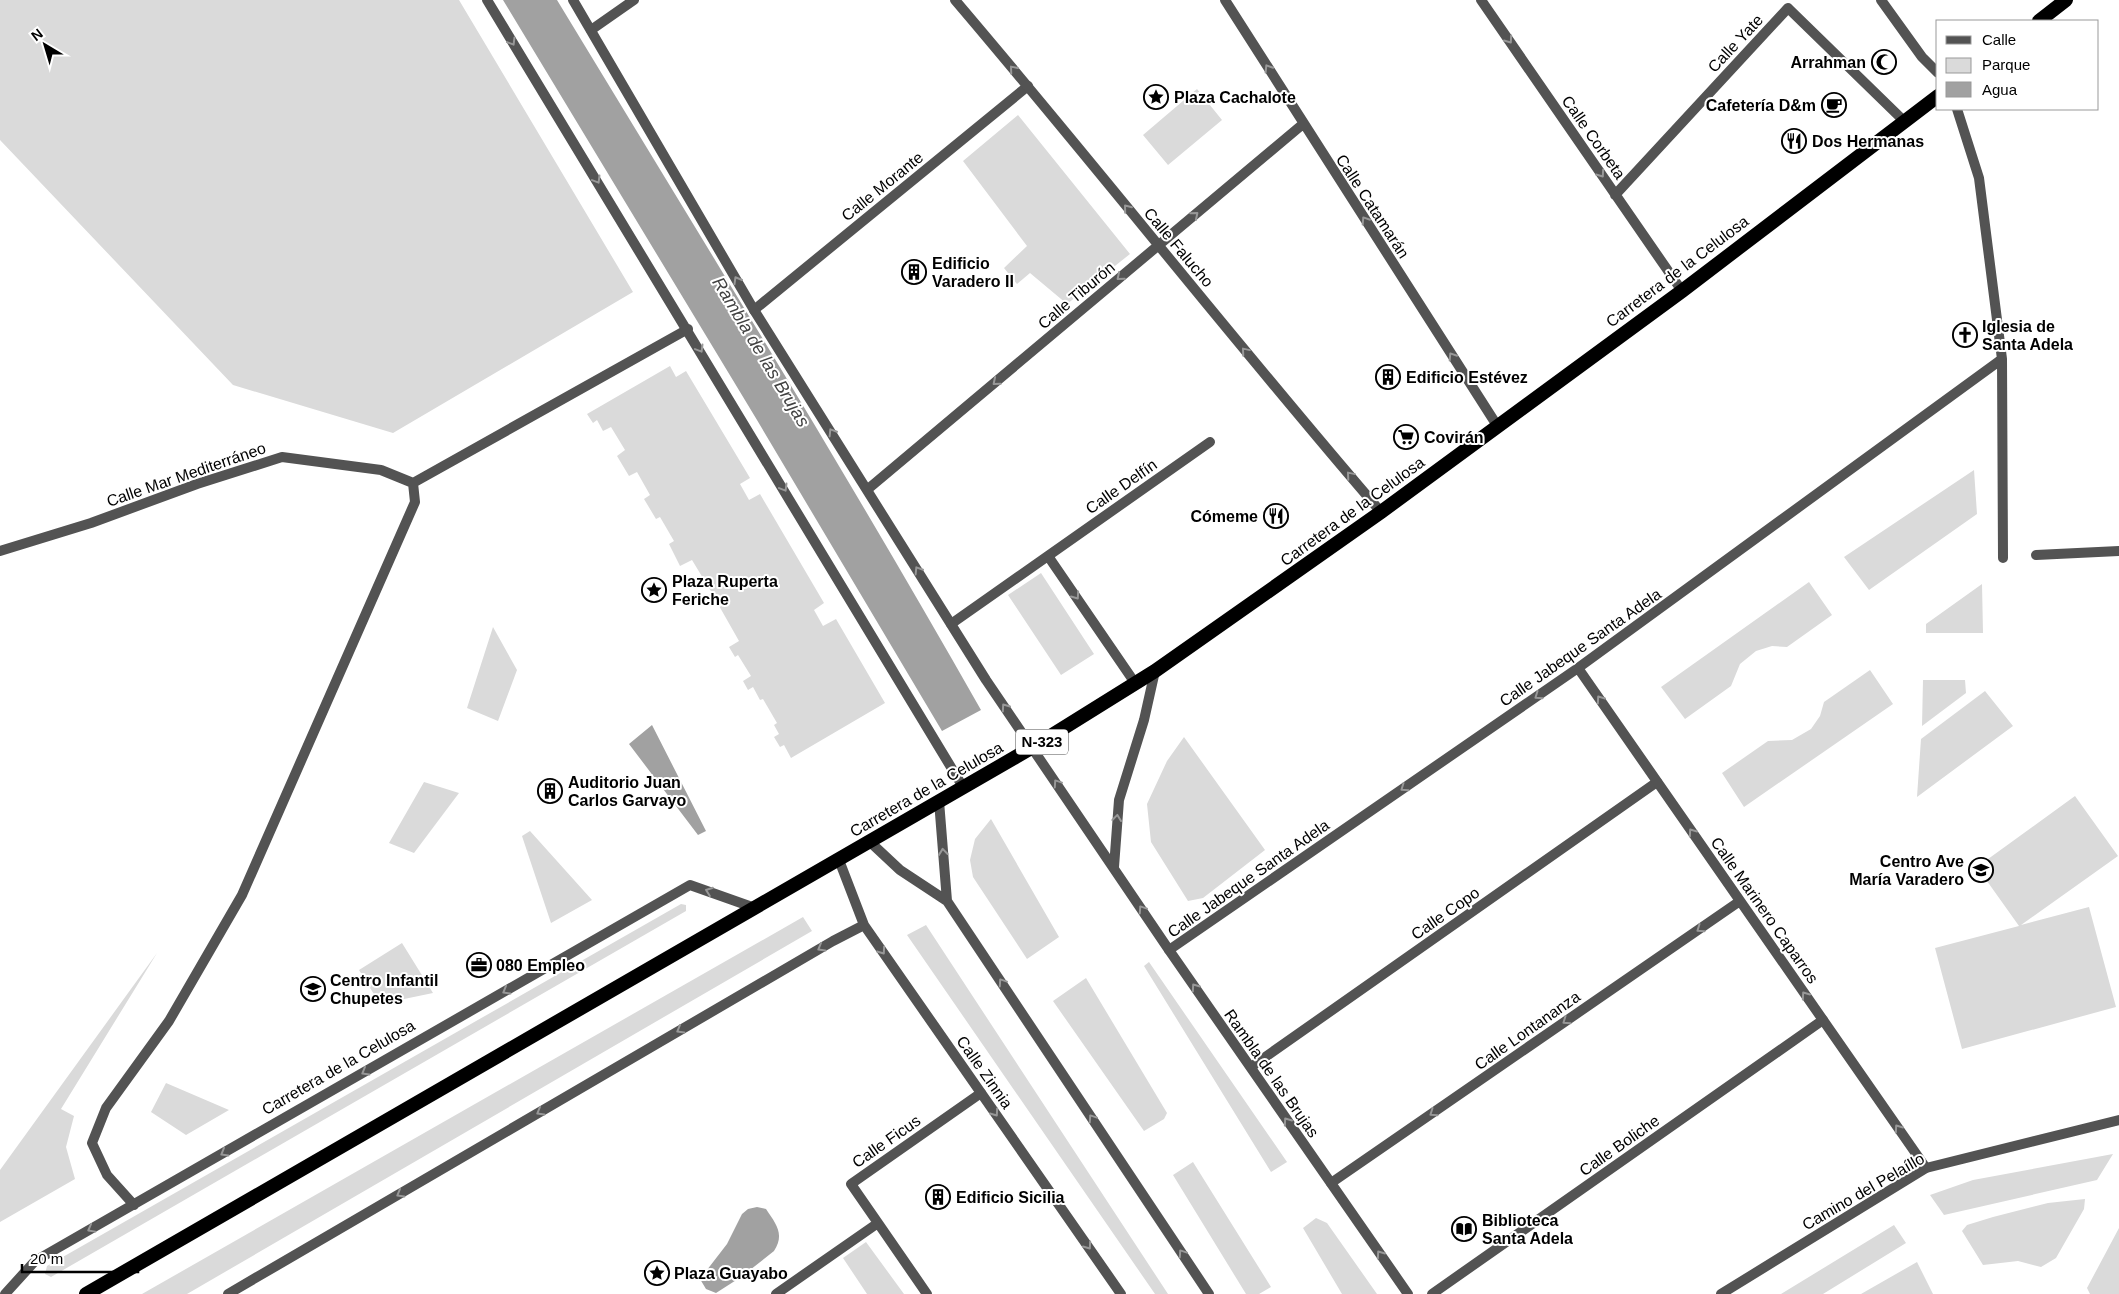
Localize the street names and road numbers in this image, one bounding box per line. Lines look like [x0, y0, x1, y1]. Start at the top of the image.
street label: Calle Yate [1704, 11, 1766, 76]
street label: Calle Corbeta [1559, 92, 1629, 182]
street label: Calle Morante [838, 148, 926, 224]
street label: Calle Catamarán [1333, 151, 1412, 261]
street label: Calle Falucho [1141, 204, 1217, 290]
street label: Carretera de la Celulosa [1603, 212, 1752, 330]
street label: Calle Tiburón [1035, 259, 1118, 332]
street label: Calle Mar Mediterráneo [104, 439, 268, 510]
street label: Carretera de la Celulosa [1277, 454, 1428, 569]
street label: Calle Delfín [1083, 456, 1160, 517]
street label: Calle Jabeque Santa Adela [1496, 585, 1664, 710]
road number: N-323 [1016, 730, 1068, 754]
street label: Carretera de la Celulosa [847, 739, 1006, 840]
street label: Calle Jabeque Santa Adela [1164, 816, 1332, 941]
street label: Calle Marinero Caparros [1708, 834, 1822, 987]
street label: Calle Copo [1408, 884, 1483, 943]
street label: Calle Lontananza [1471, 988, 1583, 1073]
street label: Rambla de las Brujas [1221, 1006, 1322, 1140]
street label: Carretera de la Celulosa [259, 1017, 418, 1118]
street label: Calle Zinnia [953, 1033, 1016, 1112]
street label: Calle Ficus [849, 1112, 924, 1171]
street label: Calle Boliche [1576, 1112, 1662, 1179]
street label: Camino del Pelaíllo [1799, 1150, 1927, 1233]

